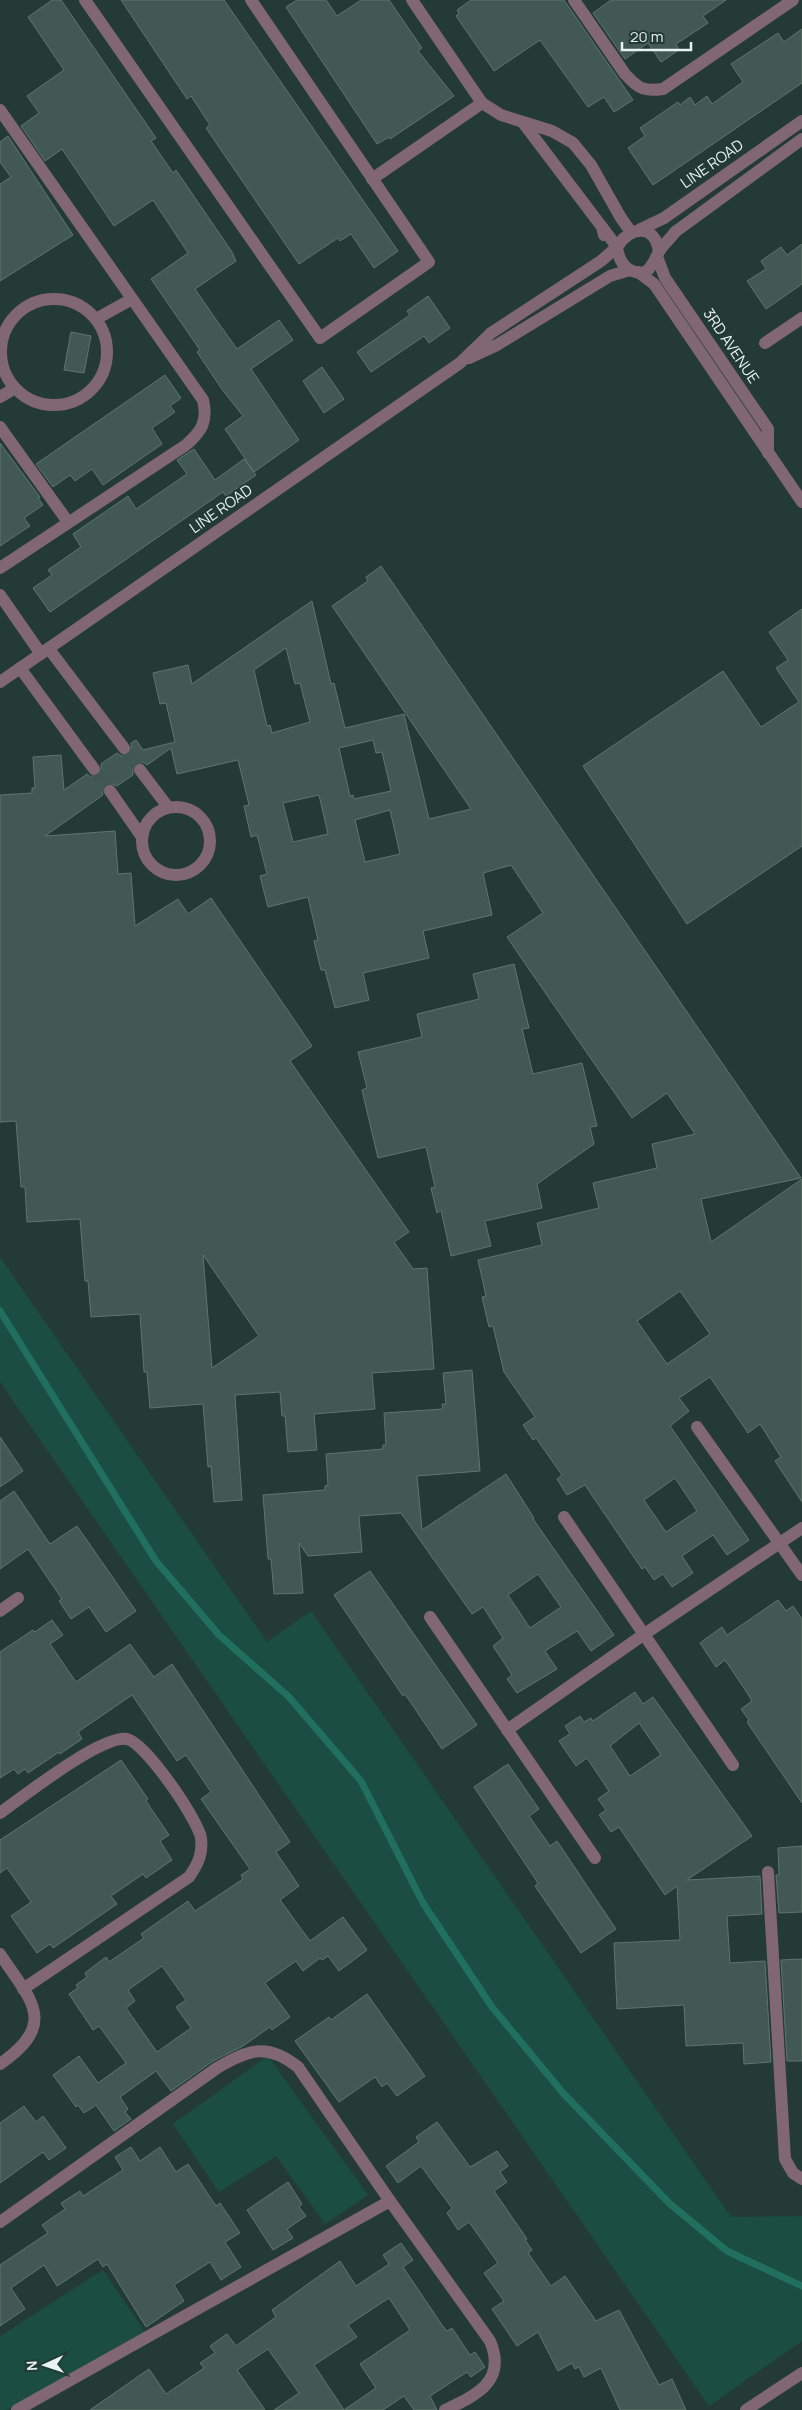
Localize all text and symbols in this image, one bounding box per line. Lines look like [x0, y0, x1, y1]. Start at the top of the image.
scale bar [622, 20, 691, 52]
text: 20 m [630, 26, 663, 47]
street label: LINE ROAD [676, 134, 747, 193]
street label: 3RD AVENUE [699, 304, 764, 387]
street label: LINE ROAD [185, 479, 256, 538]
north arrow [20, 2340, 70, 2390]
text: N [22, 2360, 41, 2371]

